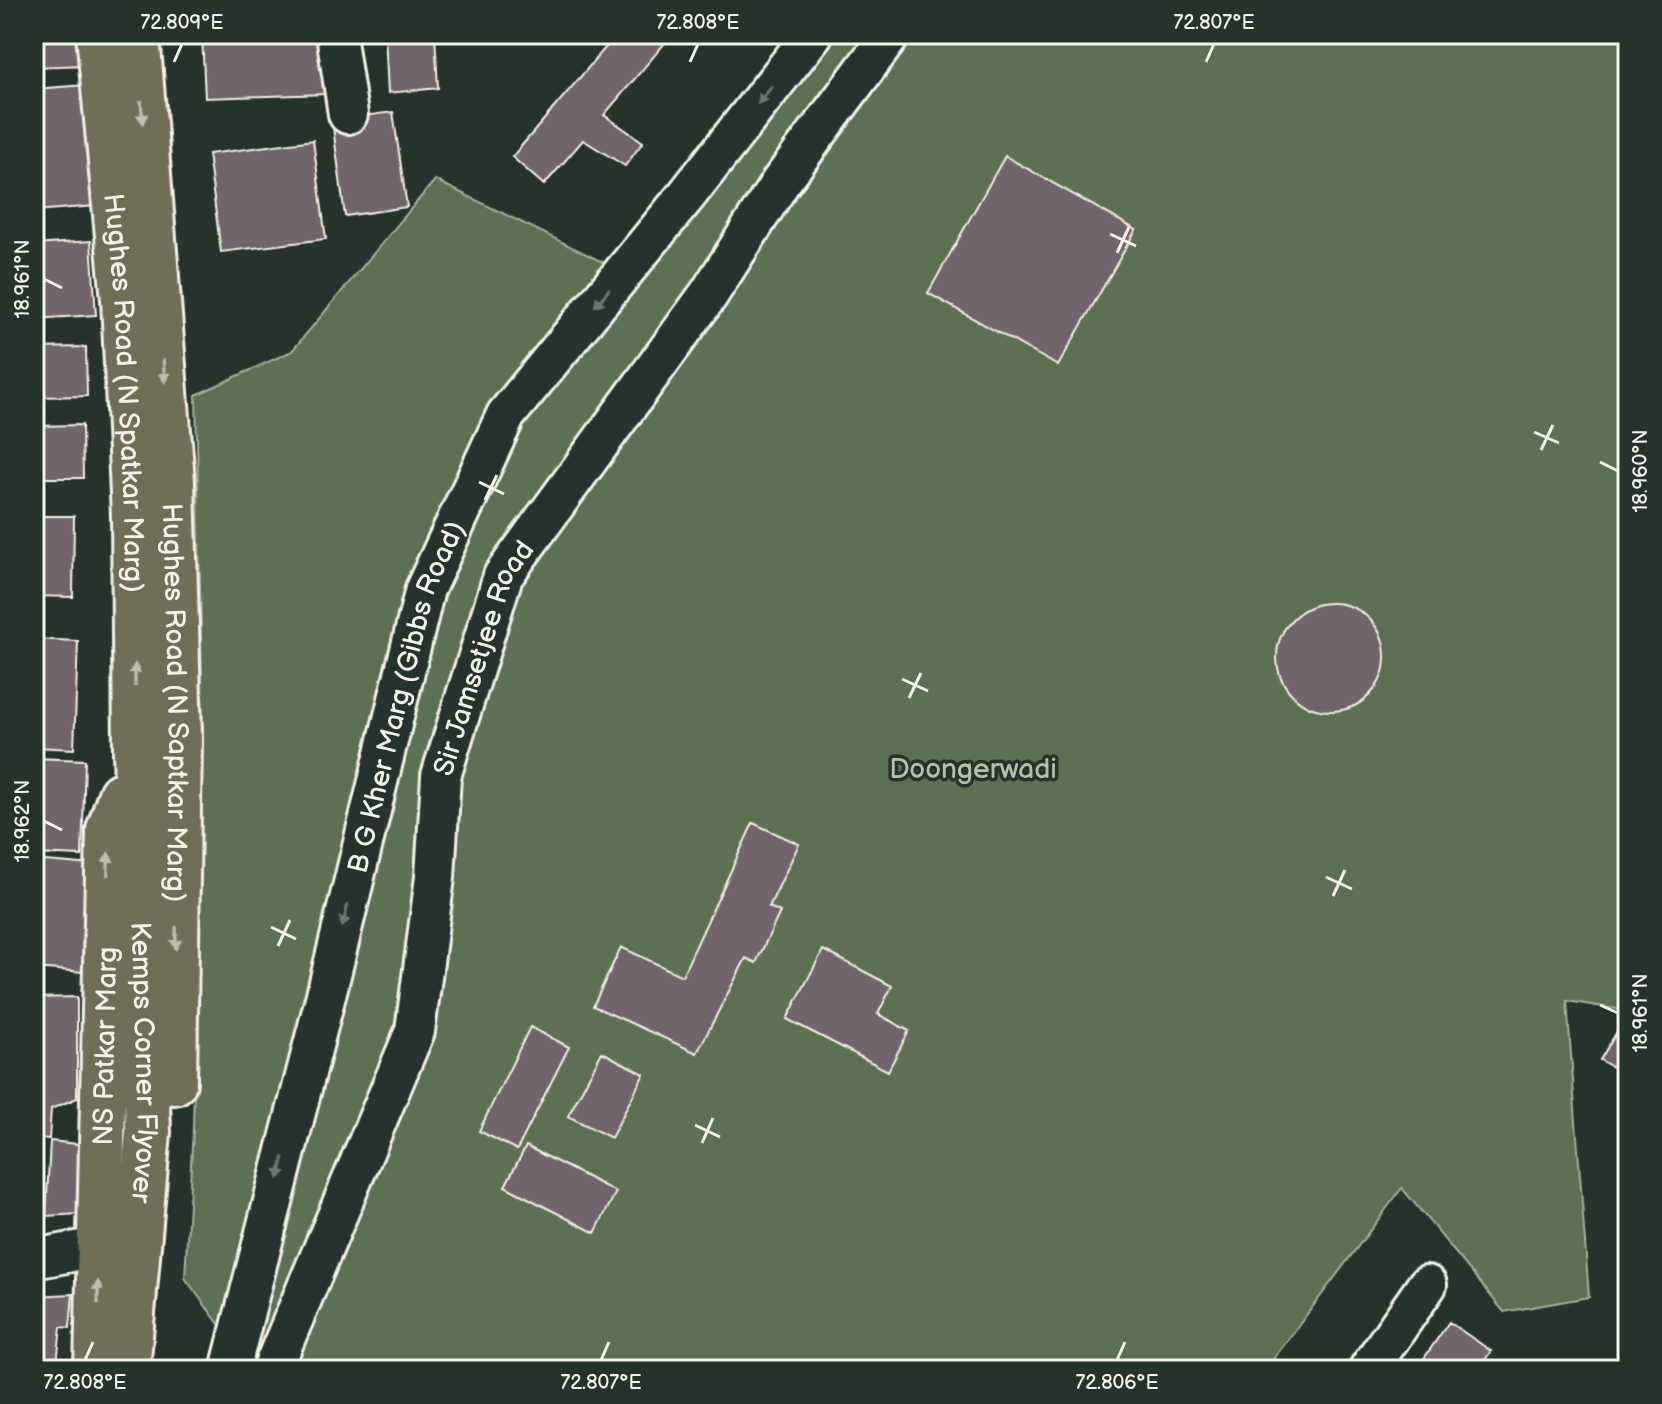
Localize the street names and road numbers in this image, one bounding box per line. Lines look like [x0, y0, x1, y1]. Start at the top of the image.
street label: Hughes Road (N Spatkar Marg) [96, 192, 150, 593]
street label: Hughes Road (N Saptkar Marg) [155, 502, 194, 902]
street label: B G Kher Marg (Gibbs Road) [341, 516, 472, 877]
street label: Sir Jamsetjee Road [427, 535, 541, 780]
street label: Kemps Corner Flyover [123, 921, 163, 1205]
street label: NS Patkar Marg [87, 946, 124, 1146]

